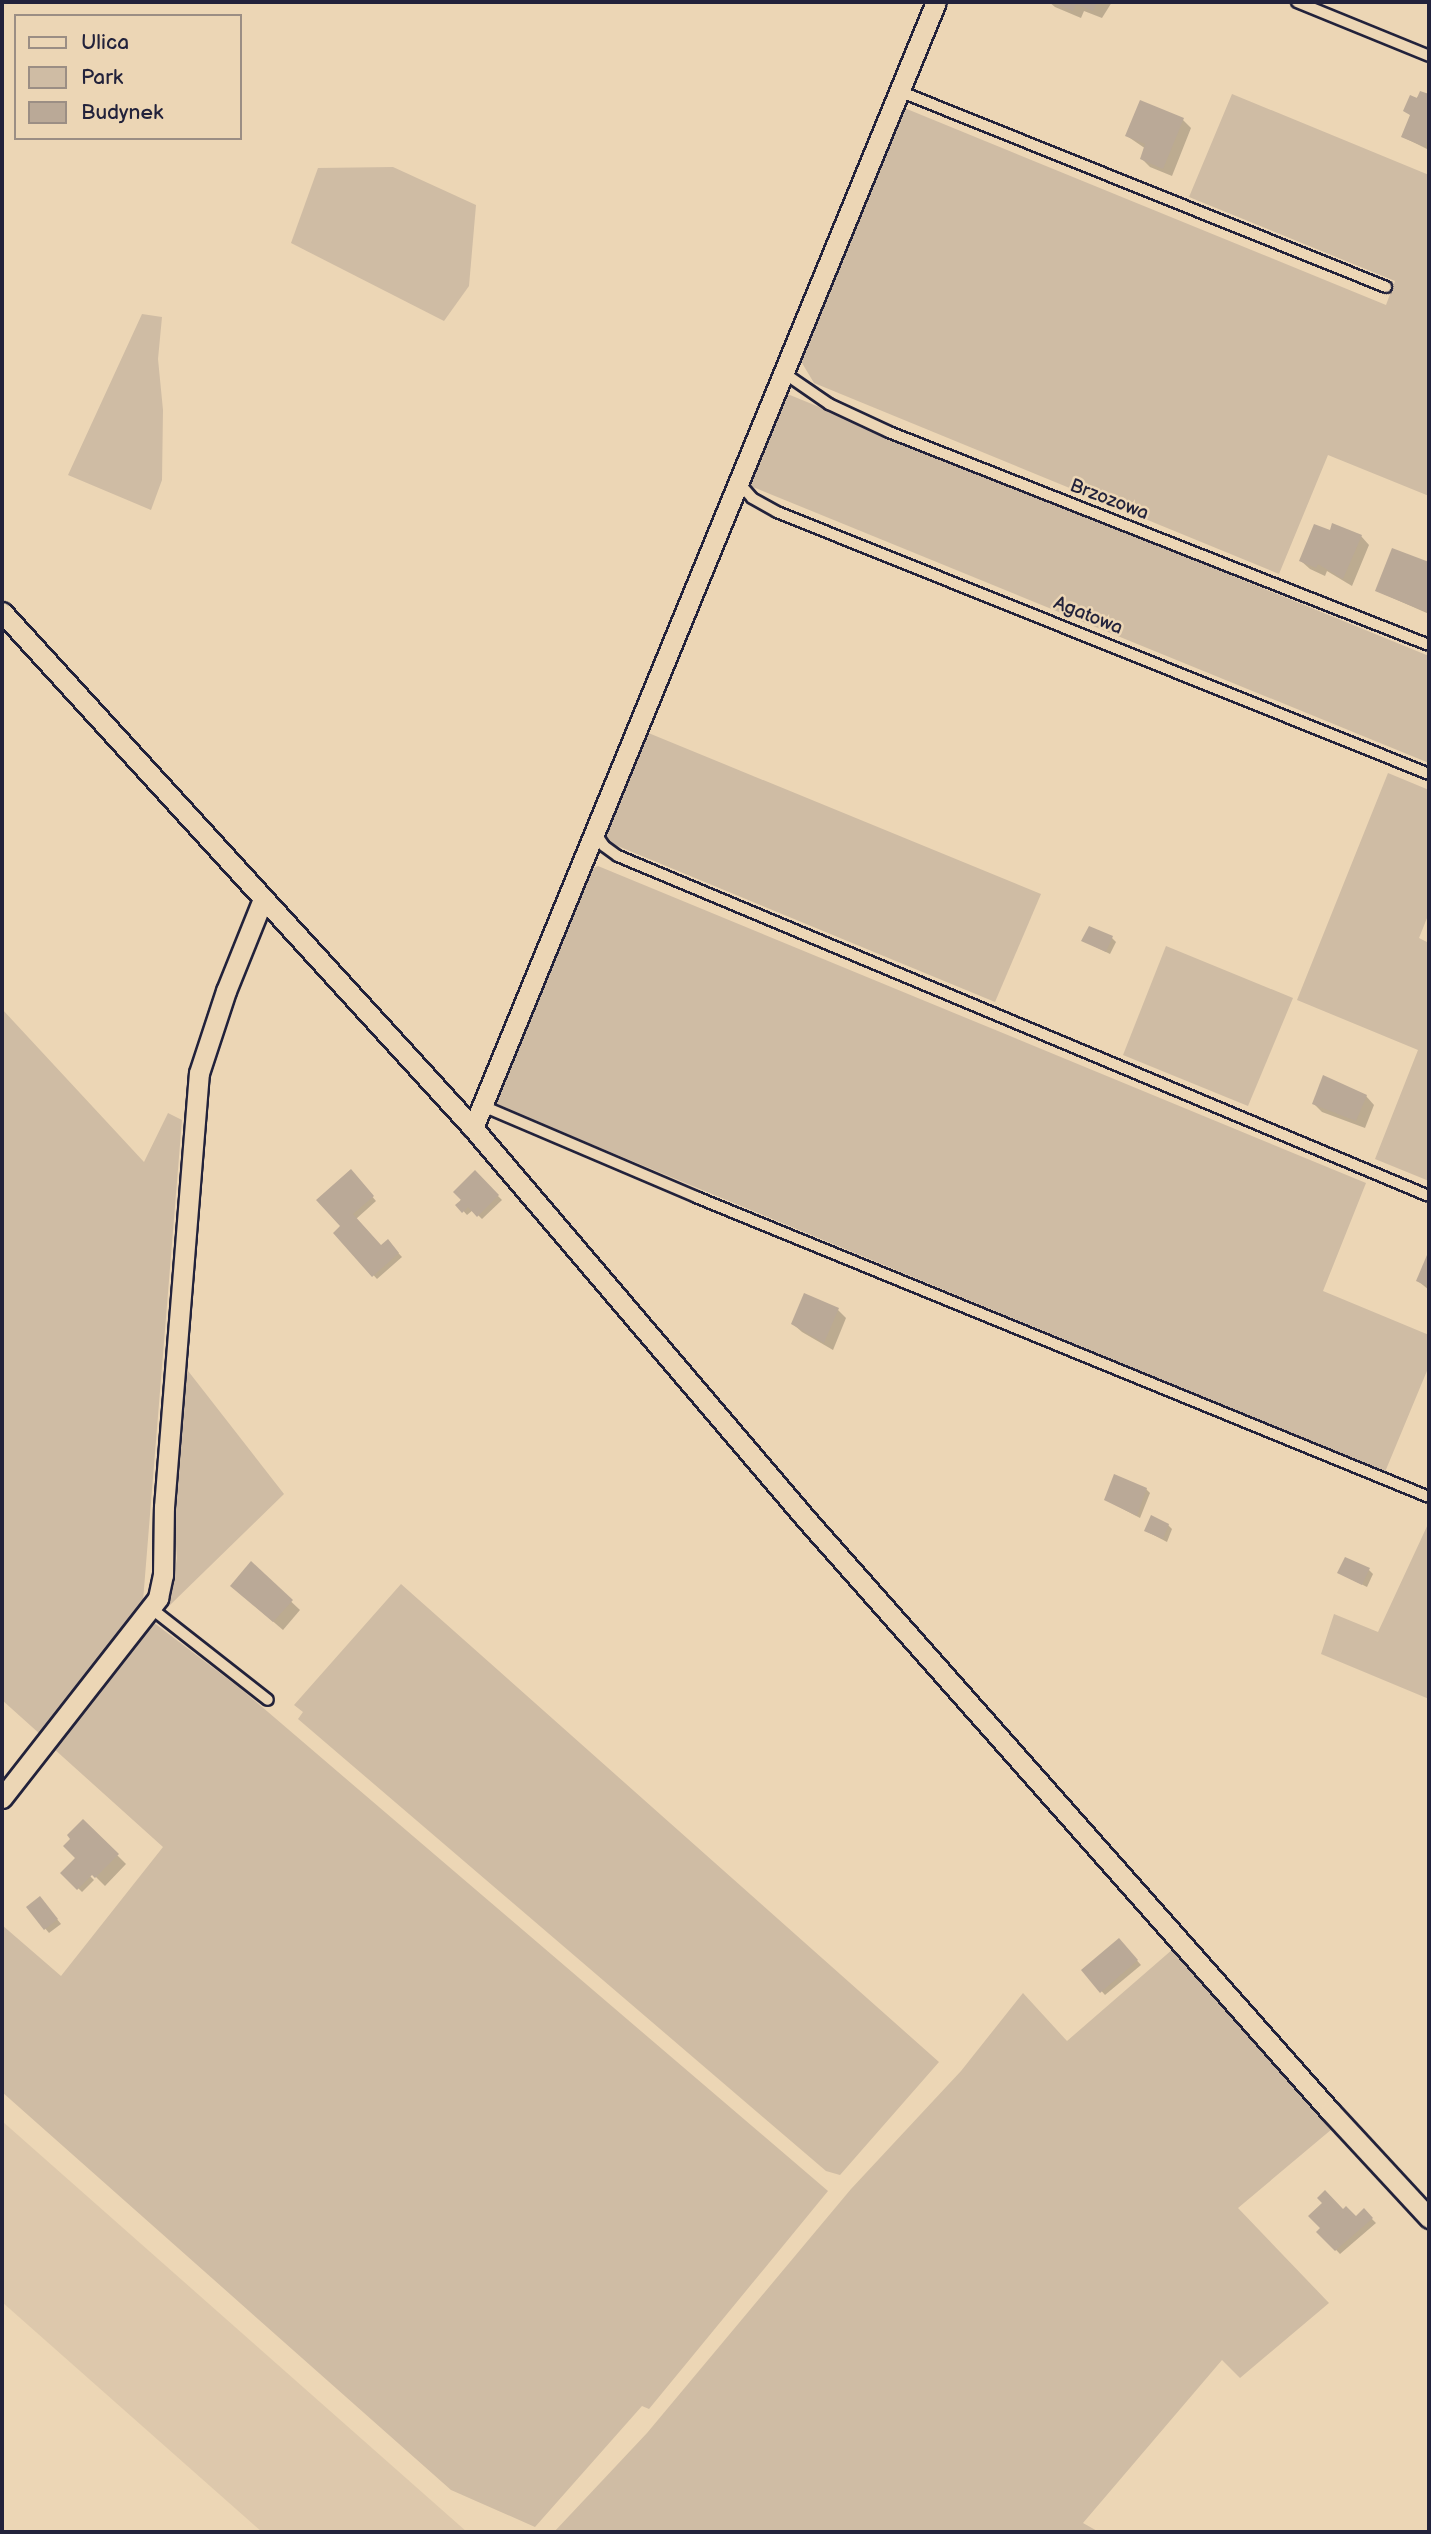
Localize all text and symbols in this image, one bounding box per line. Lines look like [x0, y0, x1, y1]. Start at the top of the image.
legend [14, 14, 242, 140]
text: Ulica [81, 30, 129, 55]
text: Park [81, 65, 123, 90]
text: Budynek [81, 100, 163, 125]
street label: Brzozowa [1066, 475, 1152, 525]
street label: Agatowa [1050, 592, 1126, 640]

